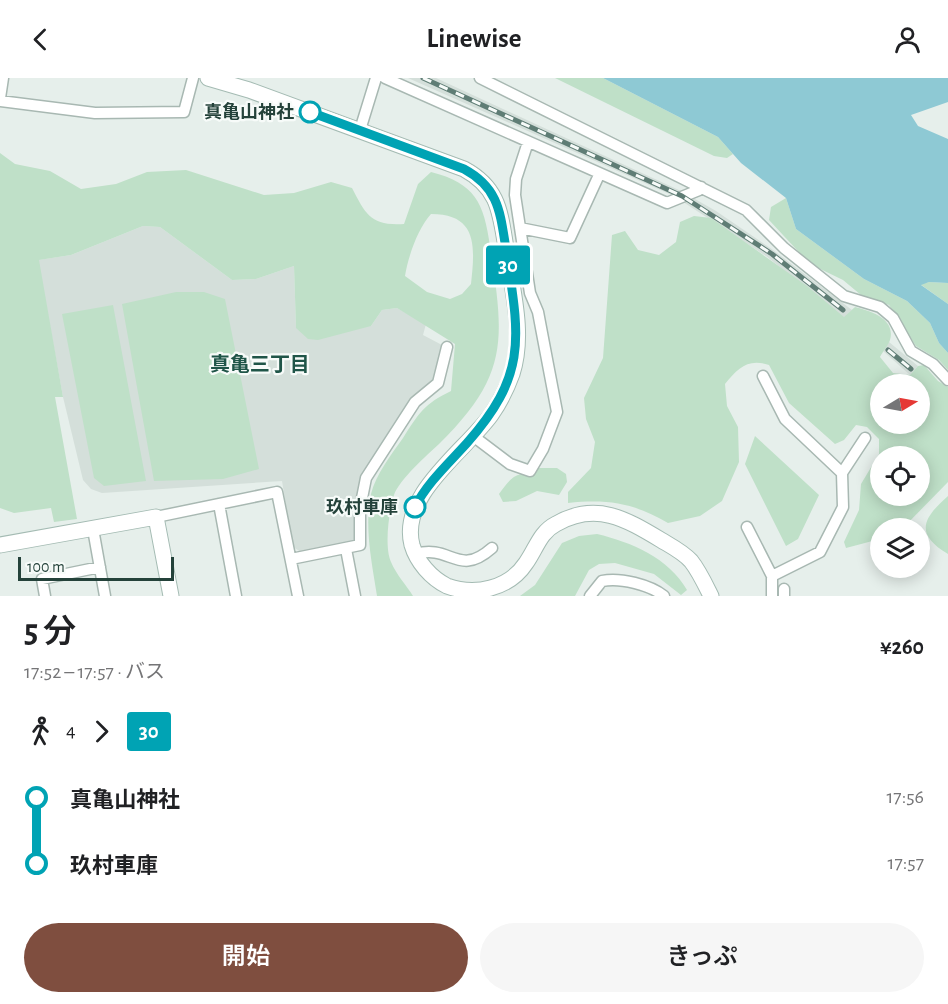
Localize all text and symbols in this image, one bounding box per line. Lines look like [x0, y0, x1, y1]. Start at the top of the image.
icon: back [24, 23, 57, 56]
icon: person [891, 23, 924, 56]
text: Linewise [427, 25, 521, 52]
place label: 真亀山神社 [204, 101, 294, 122]
marker: 真亀山神社 [299, 101, 321, 123]
line badge: 30 [481, 246, 535, 285]
text: 30 [498, 255, 518, 276]
district label: 真亀三丁目 [210, 353, 310, 375]
north arrow [870, 374, 930, 434]
map controls [870, 374, 930, 578]
button: locate [870, 446, 930, 506]
marker: 玖村車庫 [404, 496, 426, 518]
place label: 玖村車庫 [326, 497, 398, 517]
button: layers [870, 518, 930, 578]
scale bar [18, 554, 174, 582]
text: 100 m [27, 559, 65, 575]
text: 5 分 [24, 616, 76, 649]
text: ¥260 [880, 636, 924, 658]
text: 17:52 – 17:57 · バス [24, 662, 165, 682]
icon: walk [24, 715, 57, 748]
icon: forward [85, 715, 118, 748]
text: 4 [66, 721, 76, 741]
text: 30 [139, 721, 159, 742]
text: 17:56 [886, 787, 924, 807]
text: 真亀山神社 [70, 789, 180, 811]
text: 17:57 [888, 853, 924, 873]
text: 玖村車庫 [70, 855, 158, 877]
button: 開始 [24, 923, 468, 992]
button: きっぷ [480, 923, 924, 992]

